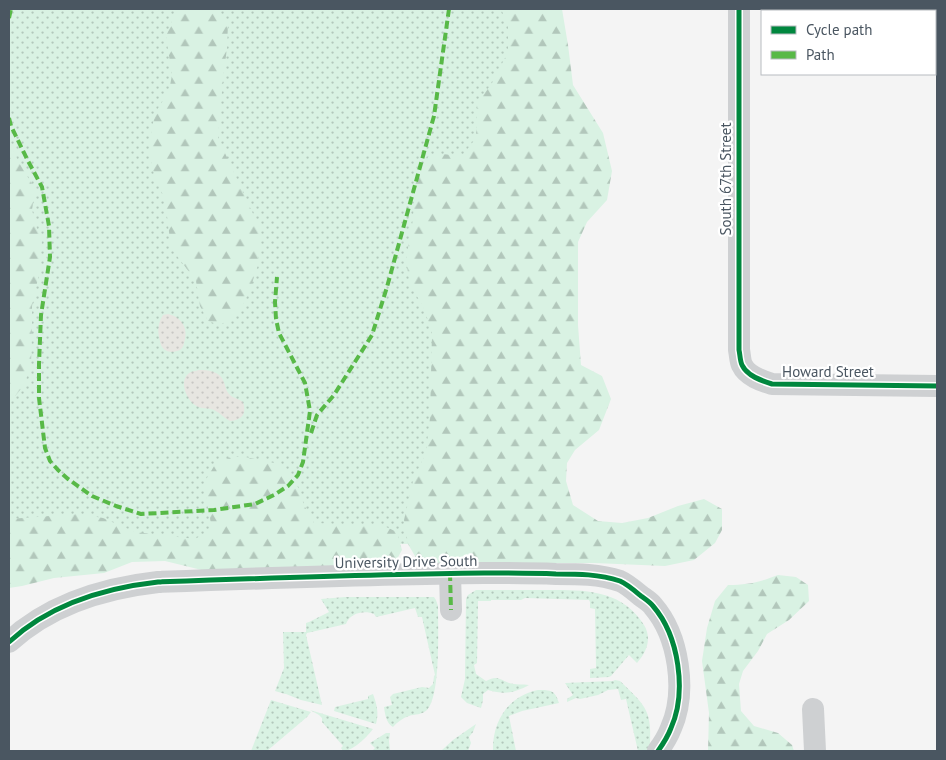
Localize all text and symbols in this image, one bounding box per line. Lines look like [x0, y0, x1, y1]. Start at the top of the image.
legend [761, 10, 936, 75]
text: Cycle path [806, 20, 872, 39]
text: Path [806, 45, 835, 64]
street label: South 67th Street [716, 123, 735, 235]
street label: Howard Street [782, 362, 874, 381]
street label: University Drive South [335, 551, 477, 572]

